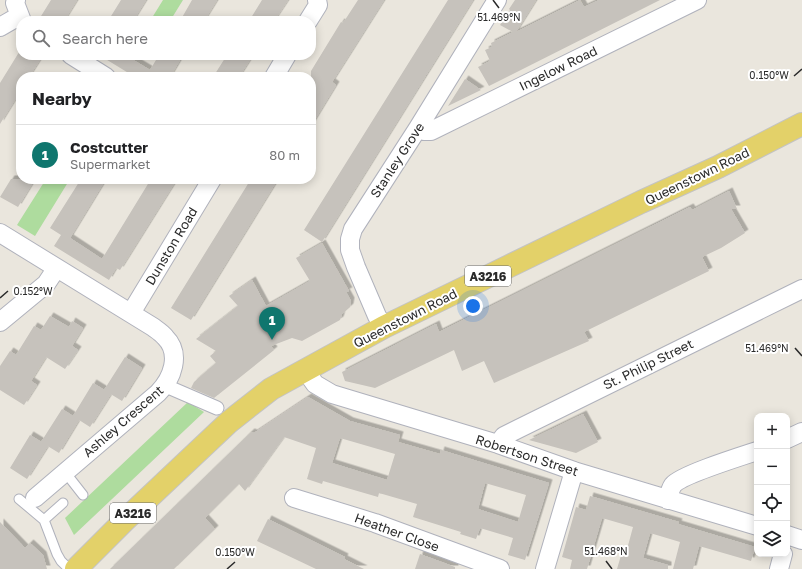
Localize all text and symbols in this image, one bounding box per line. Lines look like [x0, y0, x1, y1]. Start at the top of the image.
text: 51.469°N [477, 11, 521, 23]
search box [16, 16, 316, 60]
icon: search [30, 27, 52, 49]
text: Search here [62, 29, 148, 47]
street label: Ingelow Road [516, 42, 600, 94]
text: 0.150°W [749, 69, 789, 81]
text: Nearby [32, 88, 92, 109]
street label: Stanley Grove [367, 119, 427, 201]
text: Costcutter [70, 138, 148, 156]
street label: Queenstown Road [642, 144, 752, 208]
text: 1 [42, 147, 48, 163]
text: 80 m [269, 147, 300, 163]
text: Supermarket [70, 156, 151, 172]
street label: Dunston Road [141, 204, 201, 288]
road number: A3216 [465, 266, 511, 286]
text: 0.152°W [13, 285, 53, 297]
street label: Queenstown Road [351, 285, 459, 351]
your location [463, 296, 483, 316]
pin: 1 [259, 307, 285, 340]
street label: St. Philip Street [600, 335, 696, 393]
text: 51.469°N [745, 342, 789, 354]
street label: Ashley Crescent [80, 382, 166, 460]
map controls [754, 413, 790, 557]
button: + [754, 413, 790, 449]
street label: Robertson Street [474, 431, 580, 479]
button: − [754, 449, 790, 485]
button: locate [754, 485, 790, 521]
road number: A3216 [110, 503, 156, 523]
street label: Heather Close [353, 509, 441, 555]
button: layers [754, 521, 790, 557]
text: 51.468°N [584, 545, 628, 557]
text: 0.150°W [215, 546, 255, 558]

